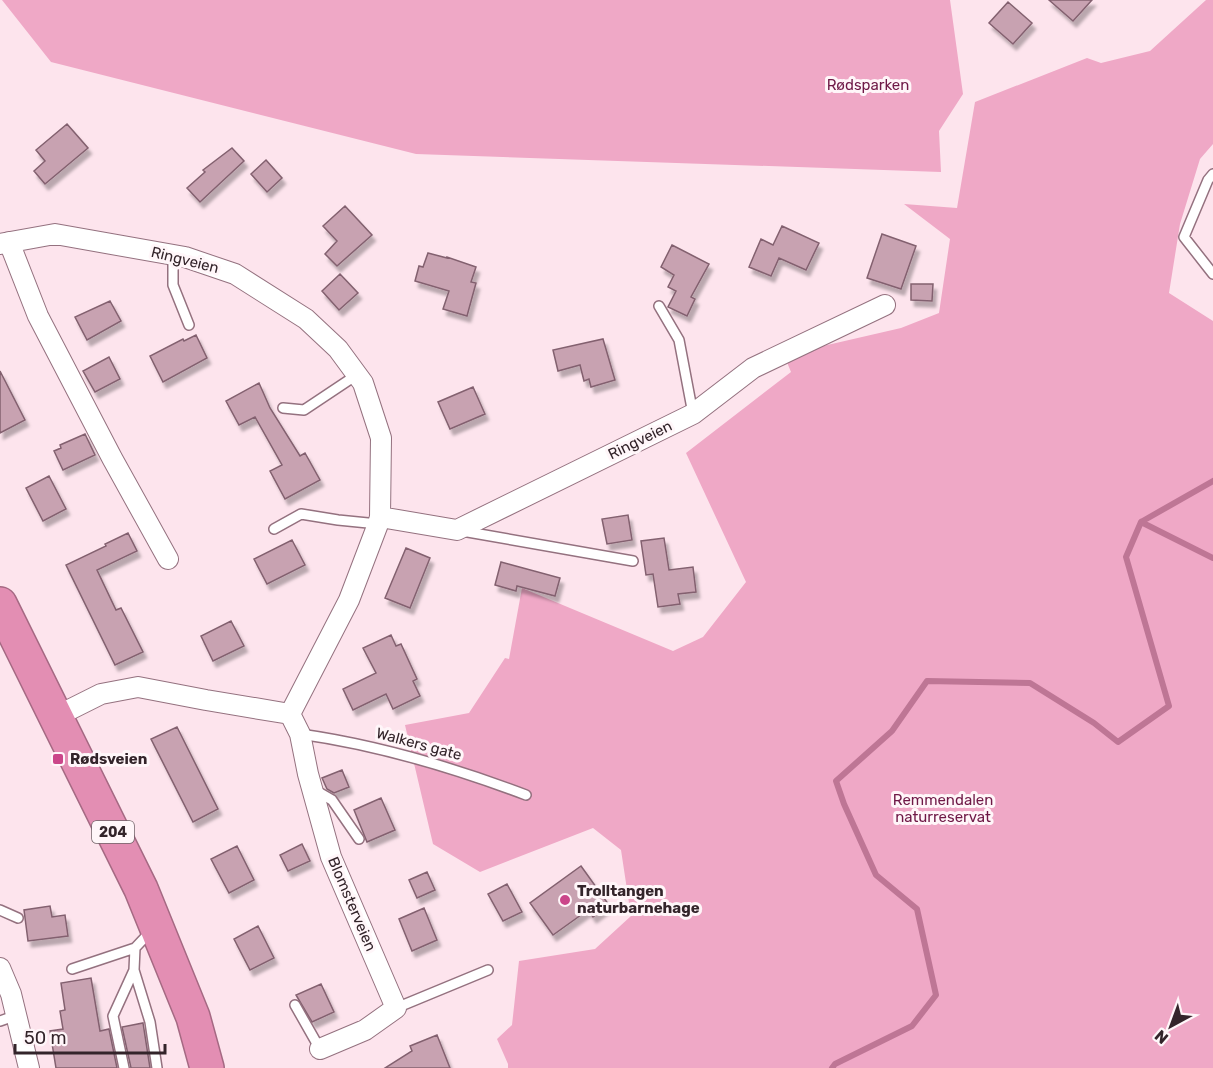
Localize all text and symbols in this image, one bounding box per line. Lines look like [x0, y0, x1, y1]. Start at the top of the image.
park label: Rødsparken [827, 76, 909, 94]
street label: Ringveien [149, 243, 221, 277]
street label: Ringveien [605, 417, 675, 463]
street label: Walkers gate [374, 724, 464, 764]
place label: Rødsveien [70, 750, 147, 768]
marker: Rødsveien [51, 752, 65, 766]
park label: Remmendalen naturreservat [893, 791, 993, 826]
road number: 204 [92, 821, 134, 843]
street label: Blomsterveien [324, 854, 380, 954]
place label: Trolltangen naturbarnehage [577, 882, 700, 917]
marker: Trolltangen naturbarnehage [558, 893, 572, 907]
north arrow [1141, 996, 1201, 1056]
scale bar [15, 1017, 165, 1055]
text: N [1151, 1026, 1172, 1048]
text: 50 m [24, 1027, 67, 1049]

